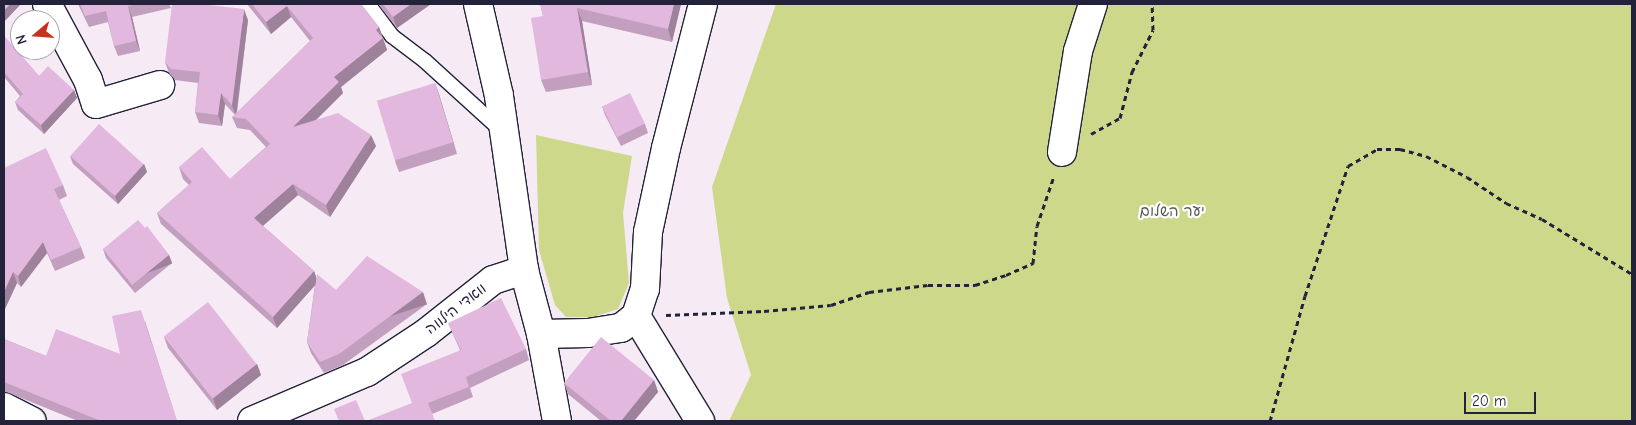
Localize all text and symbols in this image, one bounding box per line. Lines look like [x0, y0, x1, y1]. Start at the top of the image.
north arrow [10, 10, 60, 60]
text: N [12, 33, 31, 46]
park label: יער השלום [1139, 203, 1205, 221]
street label: וואדי הילווה [422, 280, 490, 338]
scale bar [1466, 382, 1538, 414]
text: 20 m [1472, 392, 1506, 410]

